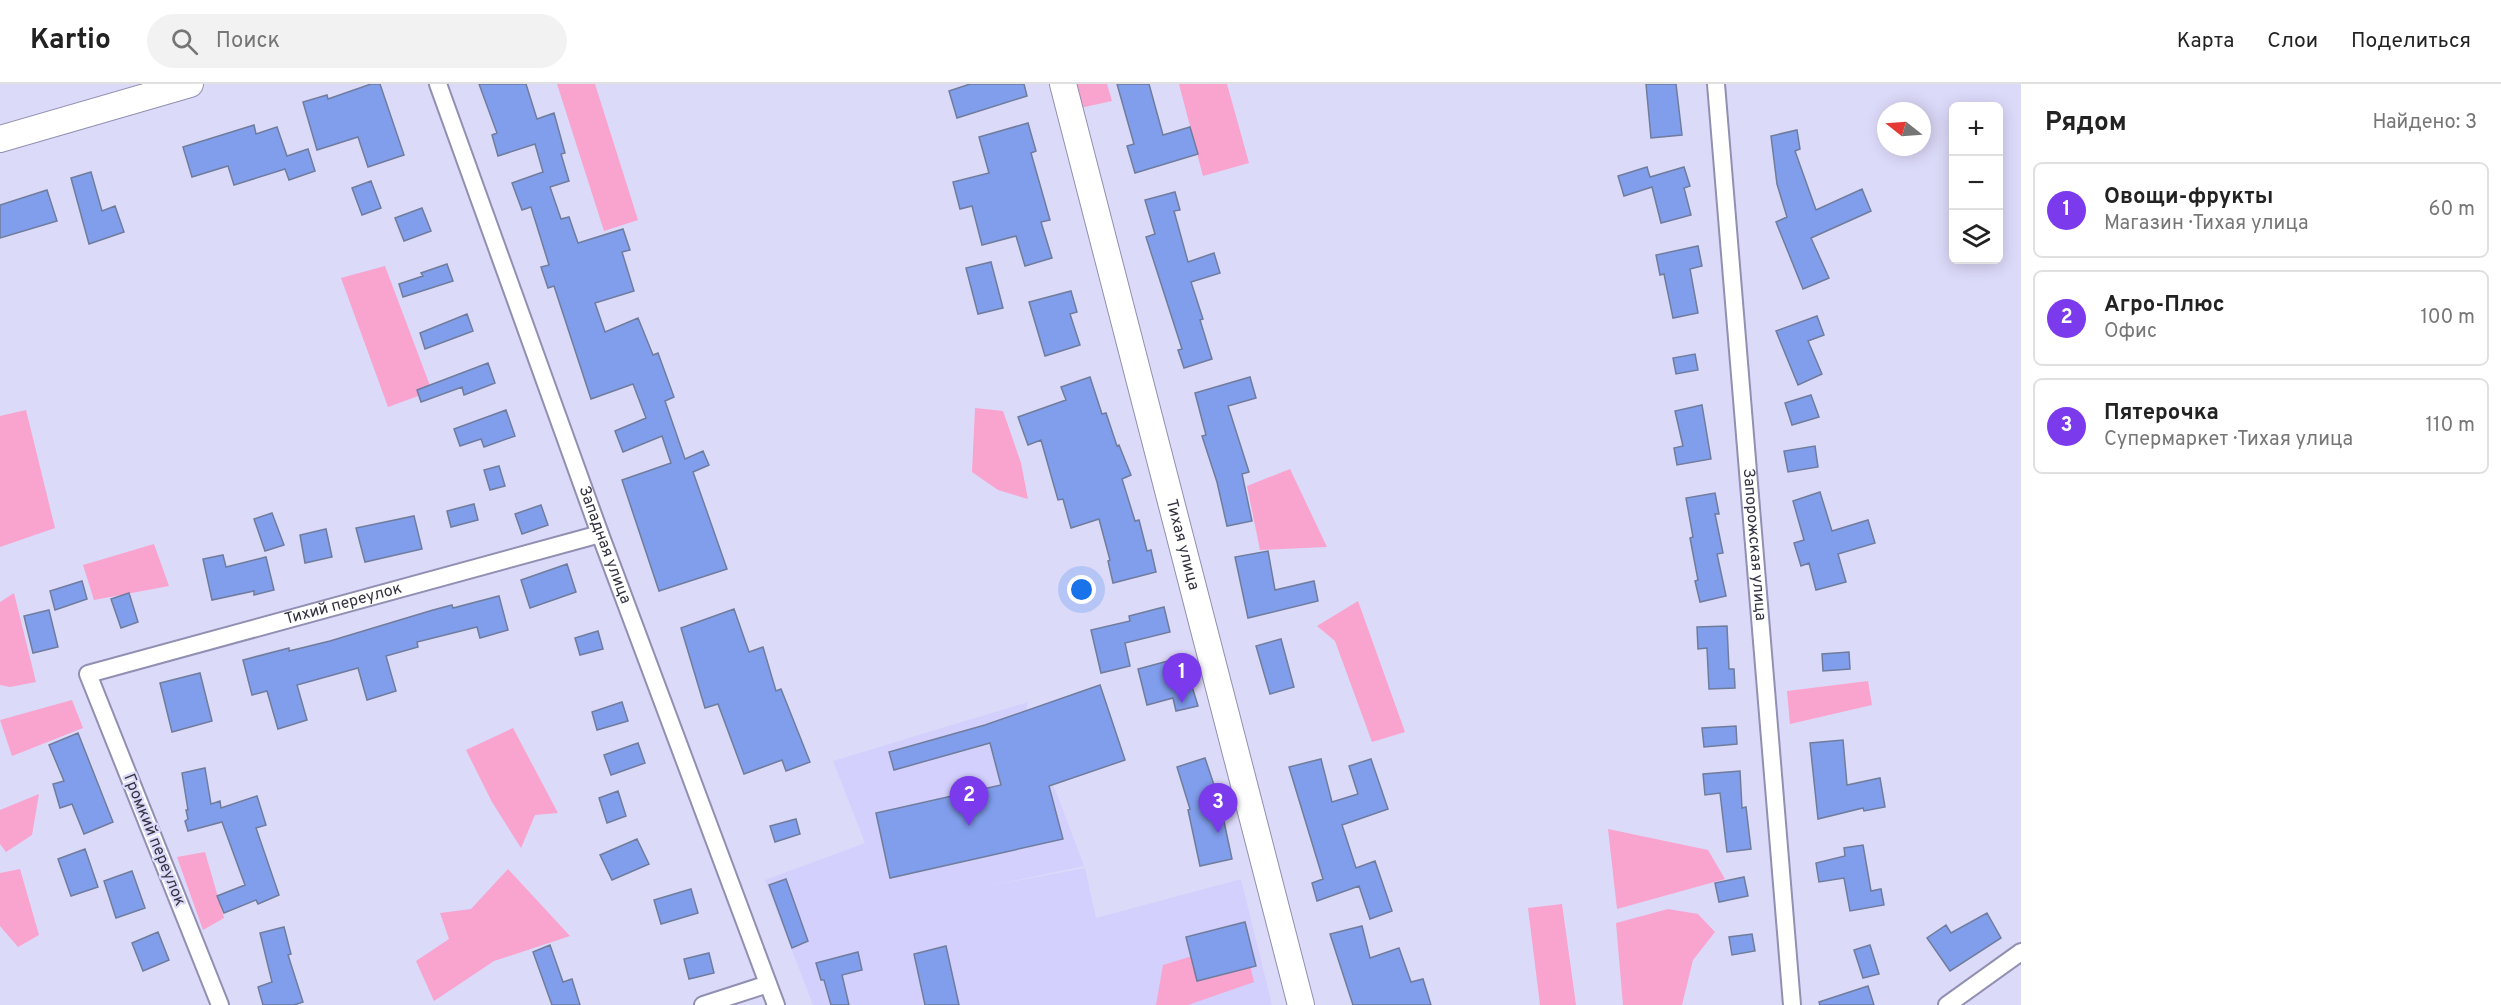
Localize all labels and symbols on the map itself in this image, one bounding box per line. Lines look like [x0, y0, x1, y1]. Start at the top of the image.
north arrow [1877, 102, 1931, 156]
street label: Запорожская улица [1738, 467, 1770, 622]
street label: Западная улица [574, 483, 635, 607]
street label: Тихая улица [1161, 497, 1203, 592]
your location [1067, 575, 1096, 604]
street label: Тихий переулок [282, 579, 404, 630]
pin: 1 [1162, 654, 1202, 703]
street label: Громкий переулок [118, 771, 190, 909]
pin: 2 [950, 776, 988, 826]
pin: 3 [1198, 784, 1238, 833]

